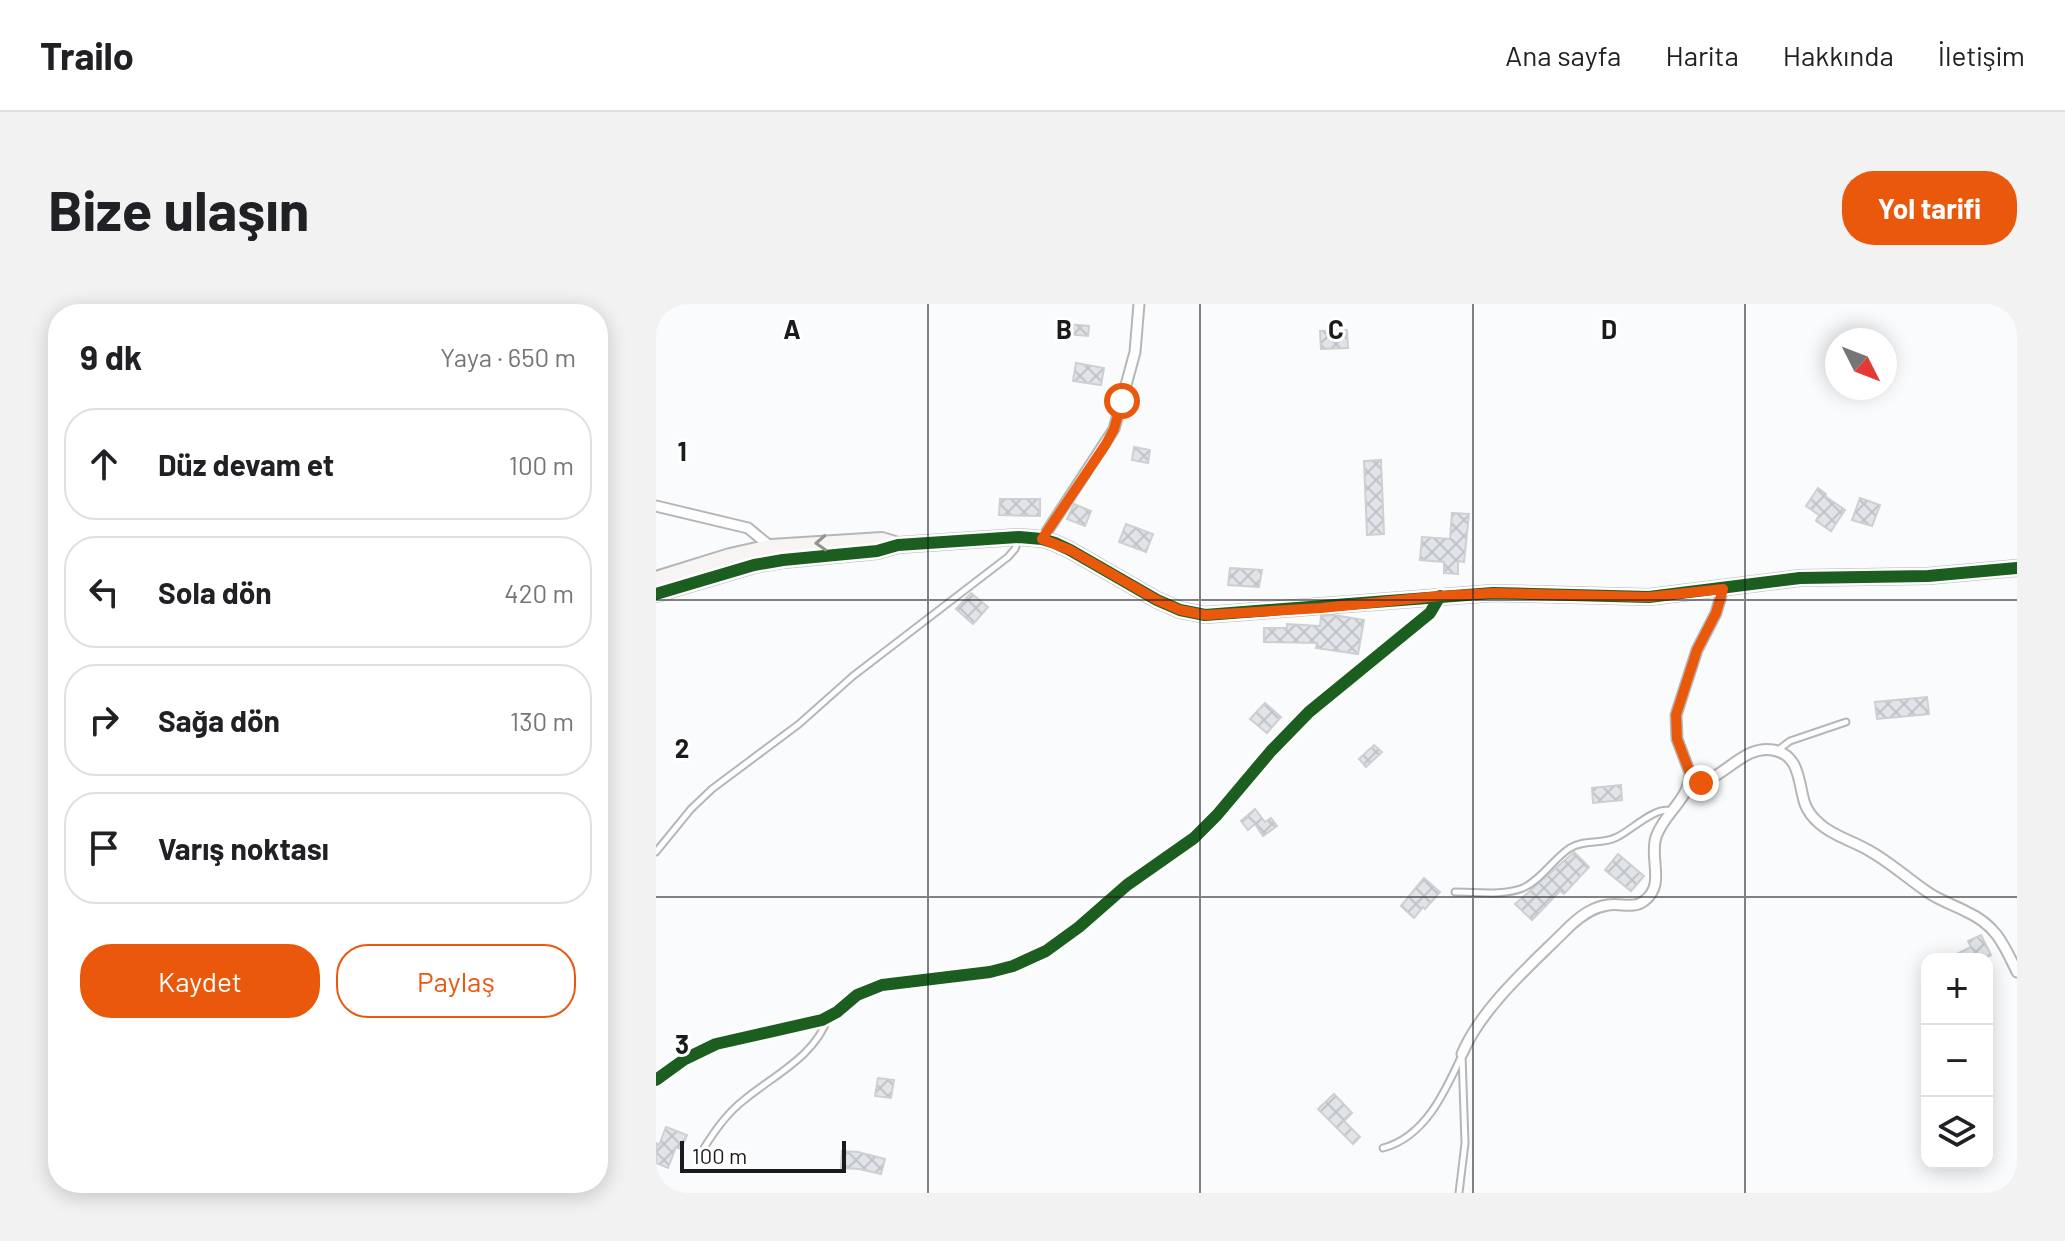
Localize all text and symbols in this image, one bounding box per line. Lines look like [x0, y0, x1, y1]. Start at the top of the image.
text: Trailo [40, 32, 134, 78]
text: Ana sayfa [1505, 38, 1621, 72]
text: Harita [1665, 38, 1739, 72]
text: Hakkında [1783, 38, 1894, 72]
text: İletişim [1938, 38, 2025, 72]
button: Yol tarifi [1842, 171, 2017, 245]
text: Bize ulaşın [48, 175, 309, 242]
text: A [783, 313, 801, 344]
text: B [1056, 313, 1072, 344]
text: C [1328, 313, 1344, 344]
text: D [1601, 313, 1617, 344]
north arrow [1825, 328, 1897, 400]
text: 9 dk [80, 336, 142, 377]
text: Yaya · 650 m [440, 341, 576, 372]
route start [1104, 383, 1140, 419]
text: 1 [677, 435, 687, 466]
icon: ahead [82, 442, 126, 486]
text: Düz devam et [158, 446, 334, 482]
text: 100 m [509, 449, 574, 480]
one-way arrow [814, 534, 827, 551]
icon: left [82, 570, 126, 614]
text: Sola dön [158, 574, 272, 610]
text: 420 m [504, 577, 574, 608]
icon: right [82, 698, 126, 742]
text: Sağa dön [158, 702, 280, 738]
text: 130 m [510, 705, 574, 736]
text: 2 [675, 732, 689, 763]
route end [1683, 765, 1719, 801]
icon: arrive [82, 826, 126, 870]
text: Varış noktası [158, 830, 329, 866]
button: Kaydet [80, 944, 320, 1018]
button: Paylaş [336, 944, 576, 1018]
map controls [1921, 953, 1993, 1169]
button: + [1921, 953, 1993, 1025]
button: − [1921, 1025, 1993, 1097]
text: 3 [675, 1028, 689, 1059]
button: layers [1921, 1097, 1993, 1169]
scale bar [680, 1137, 846, 1173]
text: 100 m [692, 1142, 747, 1168]

